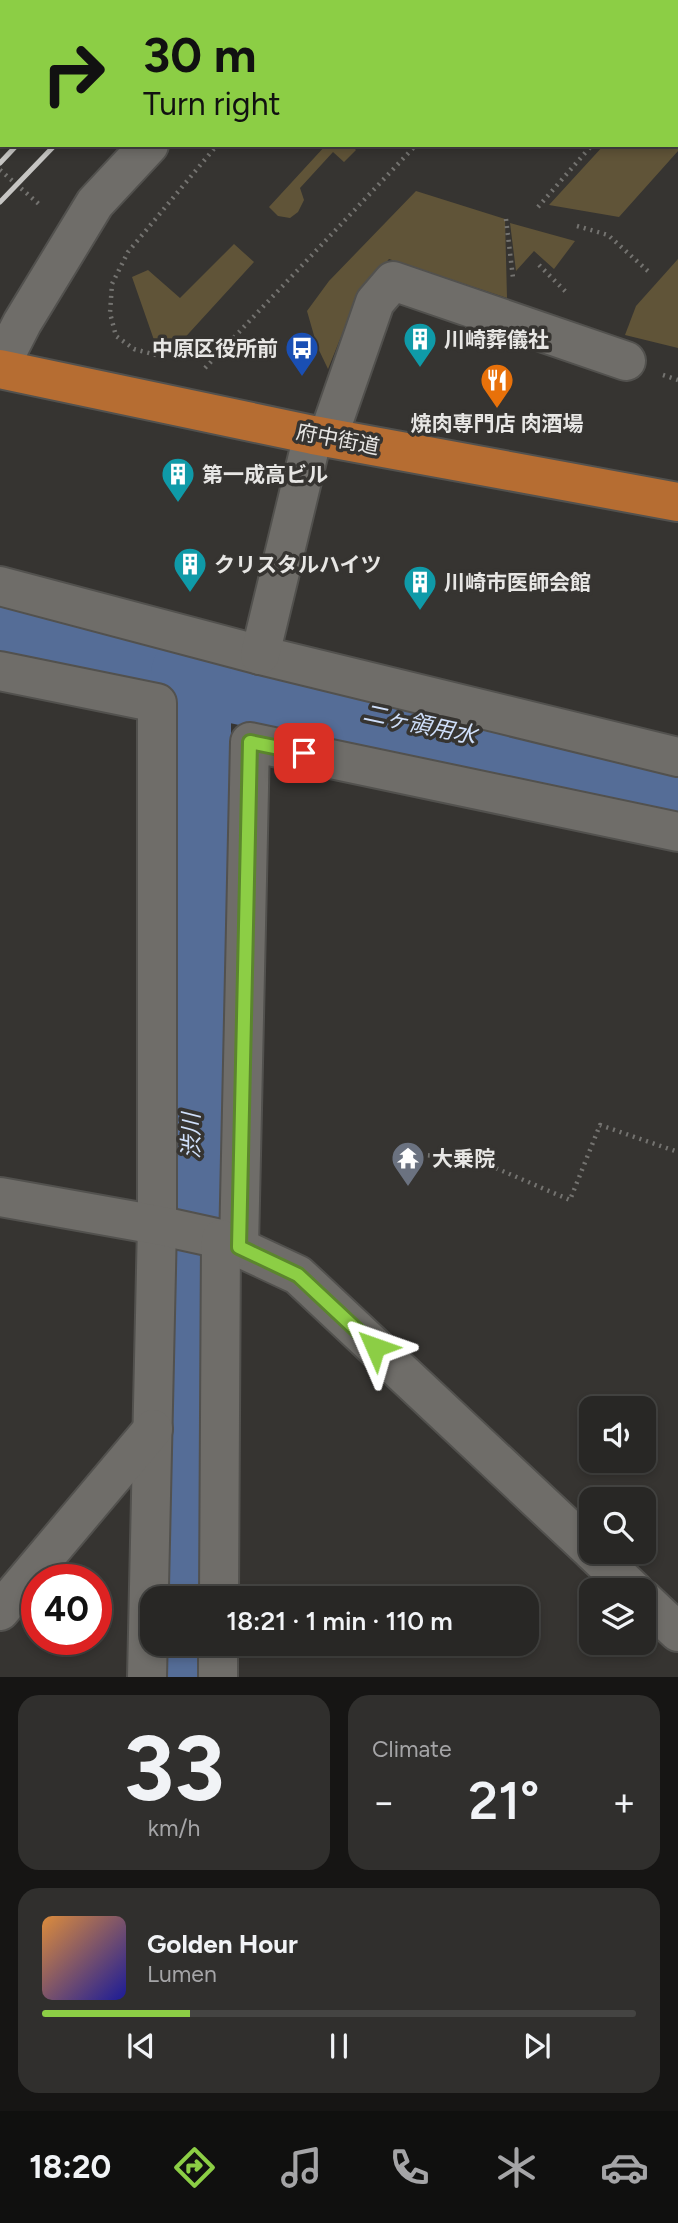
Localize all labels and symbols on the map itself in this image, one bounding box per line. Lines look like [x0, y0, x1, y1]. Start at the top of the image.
building icon: 川崎葬儀社 [401, 320, 439, 369]
place label: 川崎葬儀社 [444, 327, 549, 352]
bus stop icon: 中原区役所前 [283, 329, 321, 378]
place label: 中原区役所前 [152, 336, 278, 361]
restaurant icon: 焼肉専門店 肉酒場 [478, 361, 516, 410]
place label: 焼肉専門店 肉酒場 [411, 411, 584, 436]
street label: 府中街道 [294, 419, 382, 459]
building icon: 第一成高ビル [159, 455, 197, 504]
place label: 第一成高ビル [202, 462, 328, 487]
building icon: クリスタルハイツ [171, 545, 209, 594]
place label: クリスタルハイツ [214, 552, 382, 577]
building icon: 川崎市医師会館 [401, 563, 439, 612]
place label: 川崎市医師会館 [444, 570, 591, 595]
water label: 二ヶ領用水 [361, 698, 482, 750]
pin [274, 723, 334, 783]
water label: 渋川 [177, 1110, 205, 1159]
temple icon: 大乗院 [389, 1139, 427, 1188]
place label: 大乗院 [432, 1146, 495, 1171]
position arrow [338, 1310, 412, 1384]
speed limit sign: 40 [21, 1564, 112, 1655]

